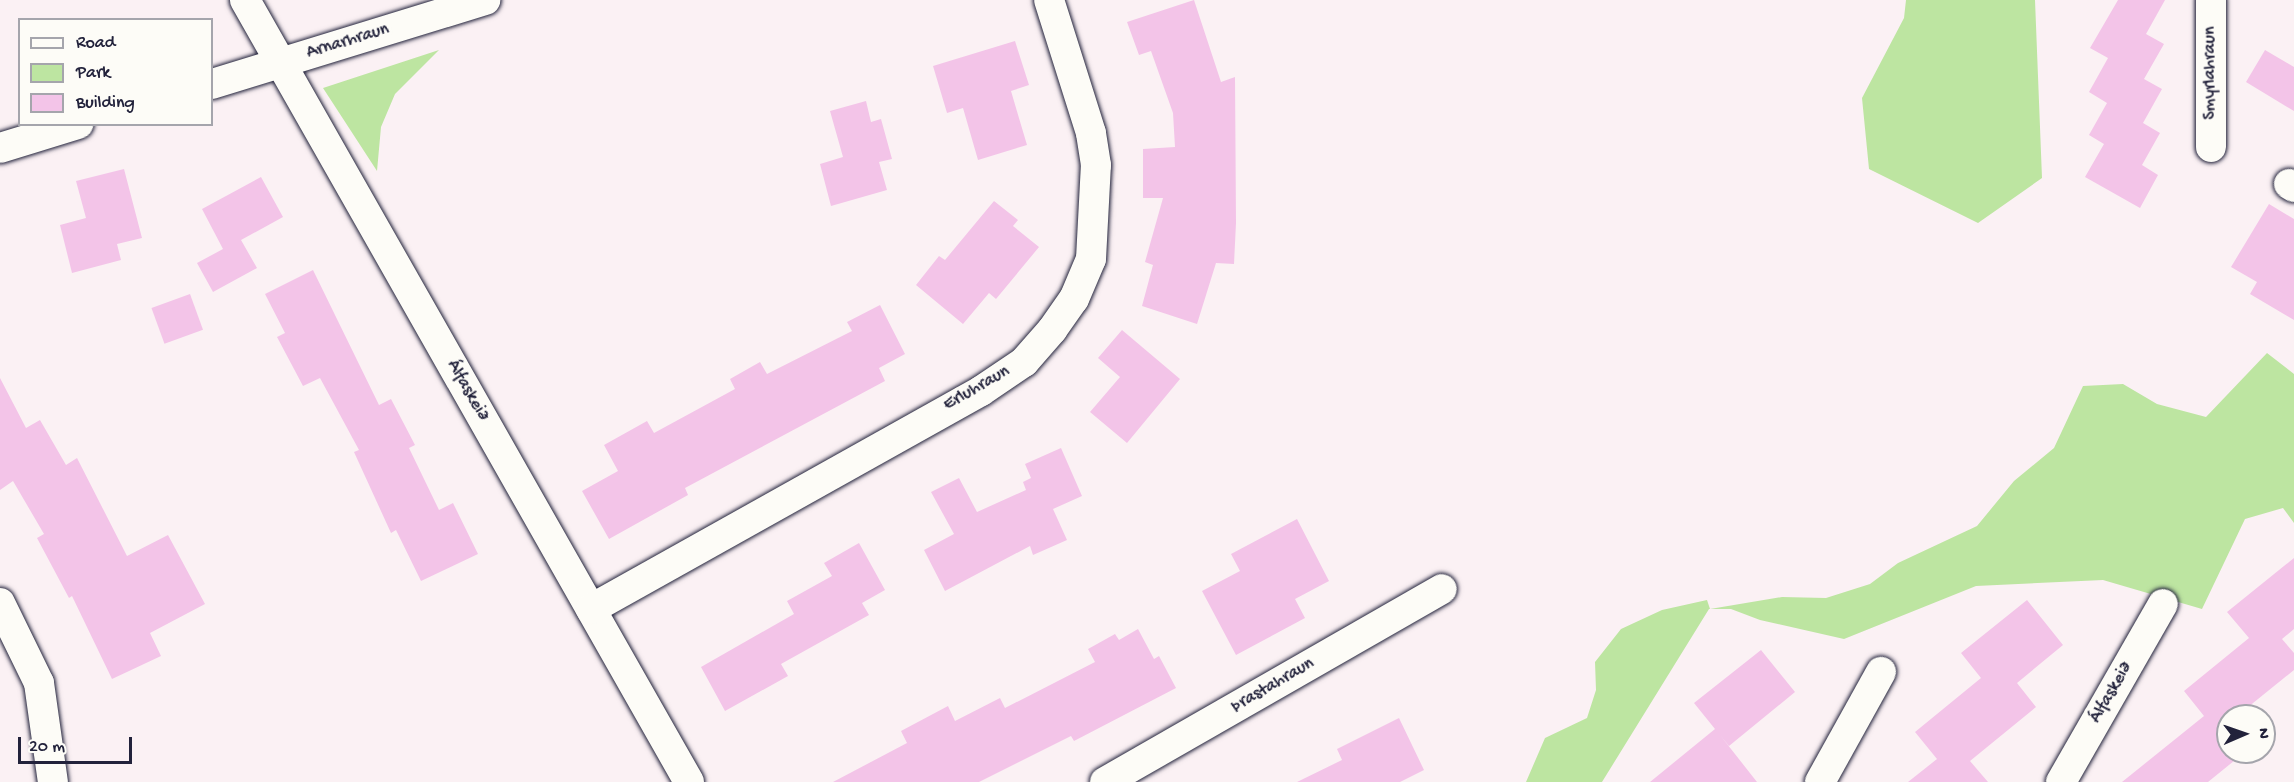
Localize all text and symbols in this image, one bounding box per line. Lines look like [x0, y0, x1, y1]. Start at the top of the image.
legend [18, 18, 213, 126]
street label: Arnarhraun [304, 19, 392, 65]
street label: Smyrlahraun [2200, 26, 2222, 120]
text: Road [76, 33, 115, 54]
text: Park [76, 63, 110, 84]
text: Building [76, 93, 135, 114]
street label: Álfaskeið [441, 357, 493, 425]
street label: Erluhraun [940, 361, 1014, 417]
street label: Þrastahraun [1228, 654, 1318, 718]
street label: Álfaskeið [2086, 659, 2138, 727]
north arrow [2216, 704, 2276, 764]
scale bar [21, 725, 135, 763]
text: N [2253, 728, 2272, 739]
text: 20 m [29, 737, 65, 758]

